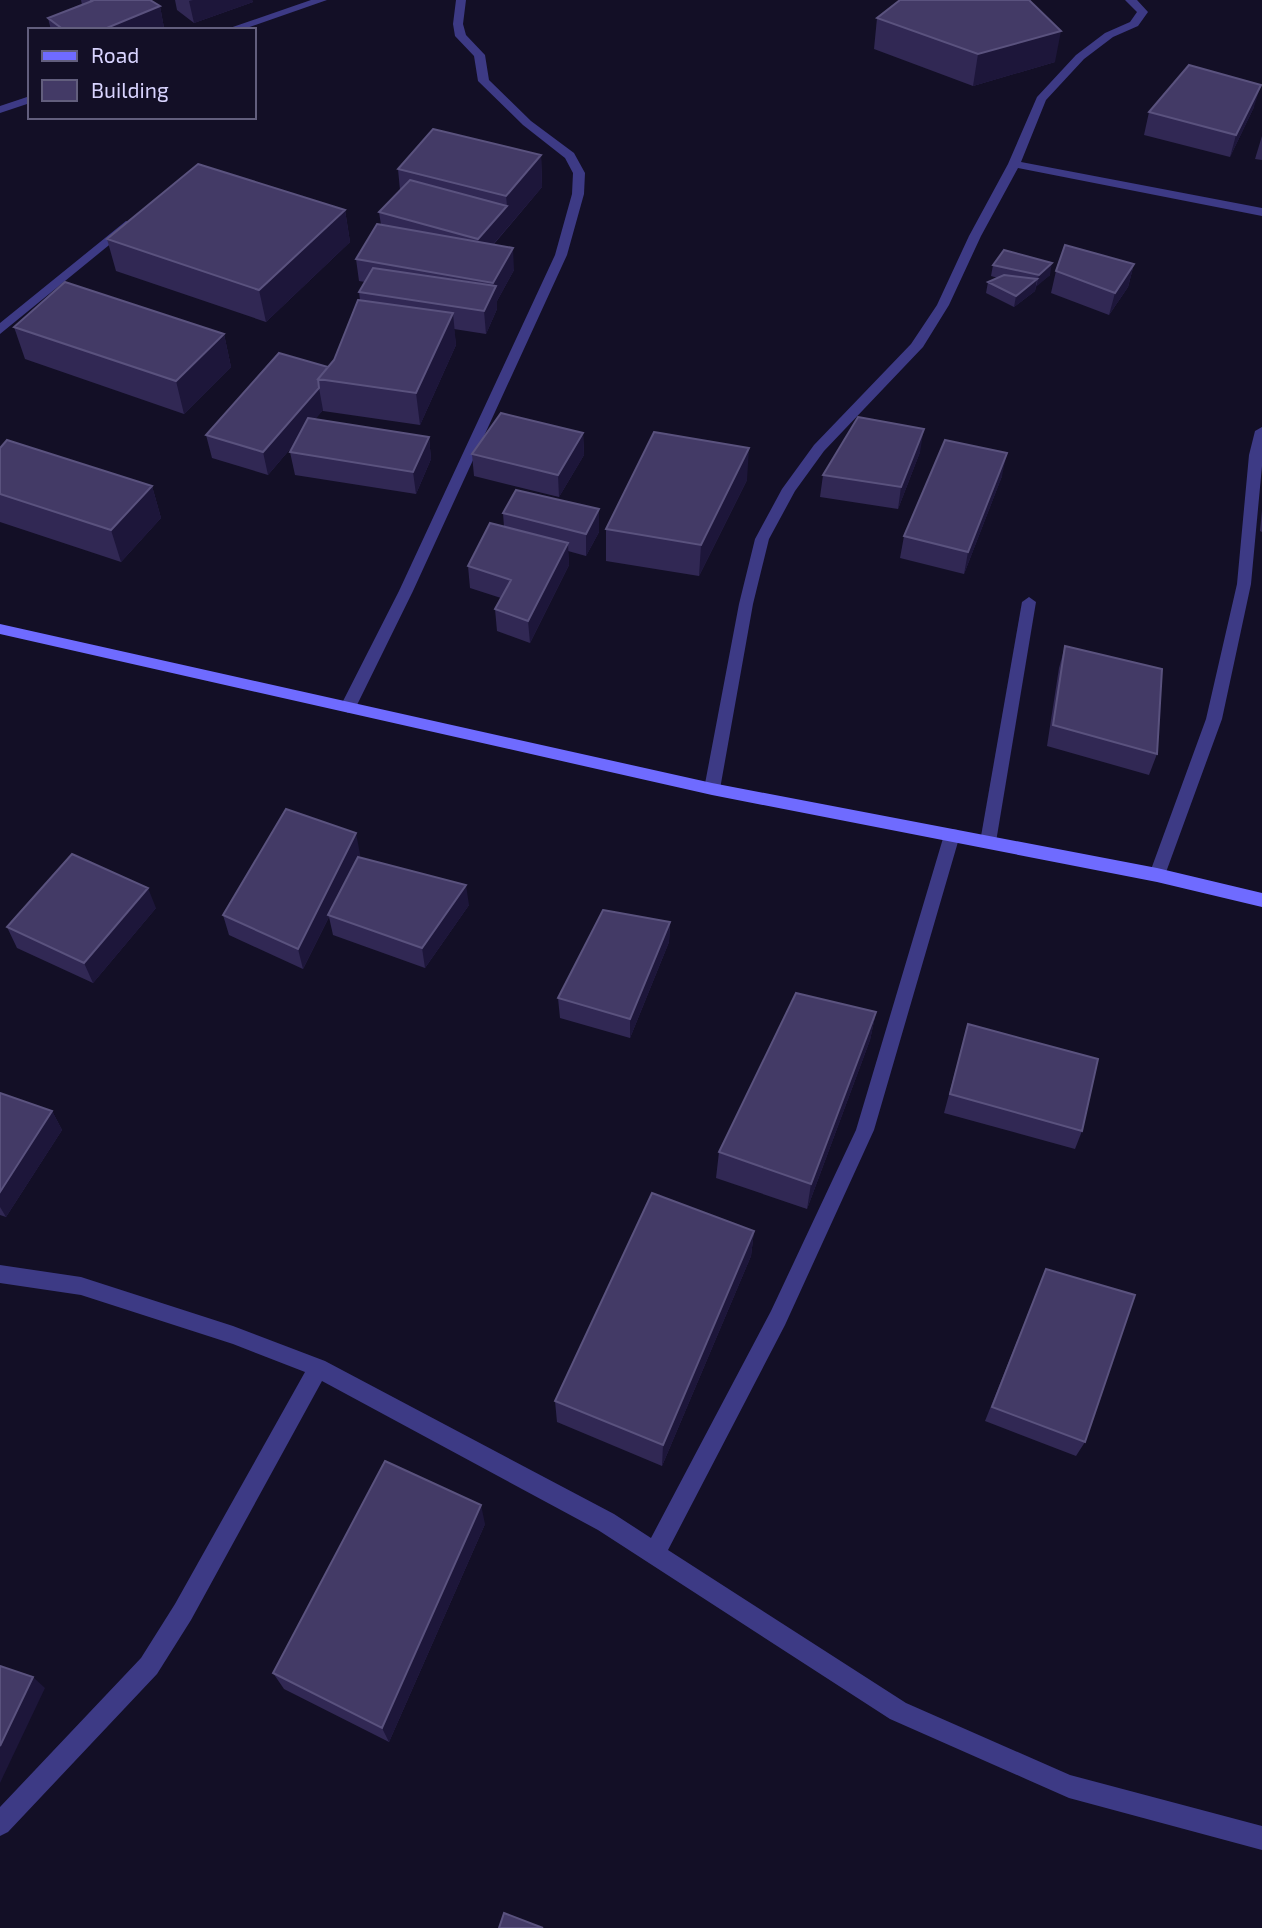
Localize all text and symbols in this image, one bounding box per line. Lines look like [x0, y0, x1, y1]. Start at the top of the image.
legend [28, 28, 256, 119]
text: Road [91, 42, 139, 67]
text: Building [91, 77, 169, 102]

